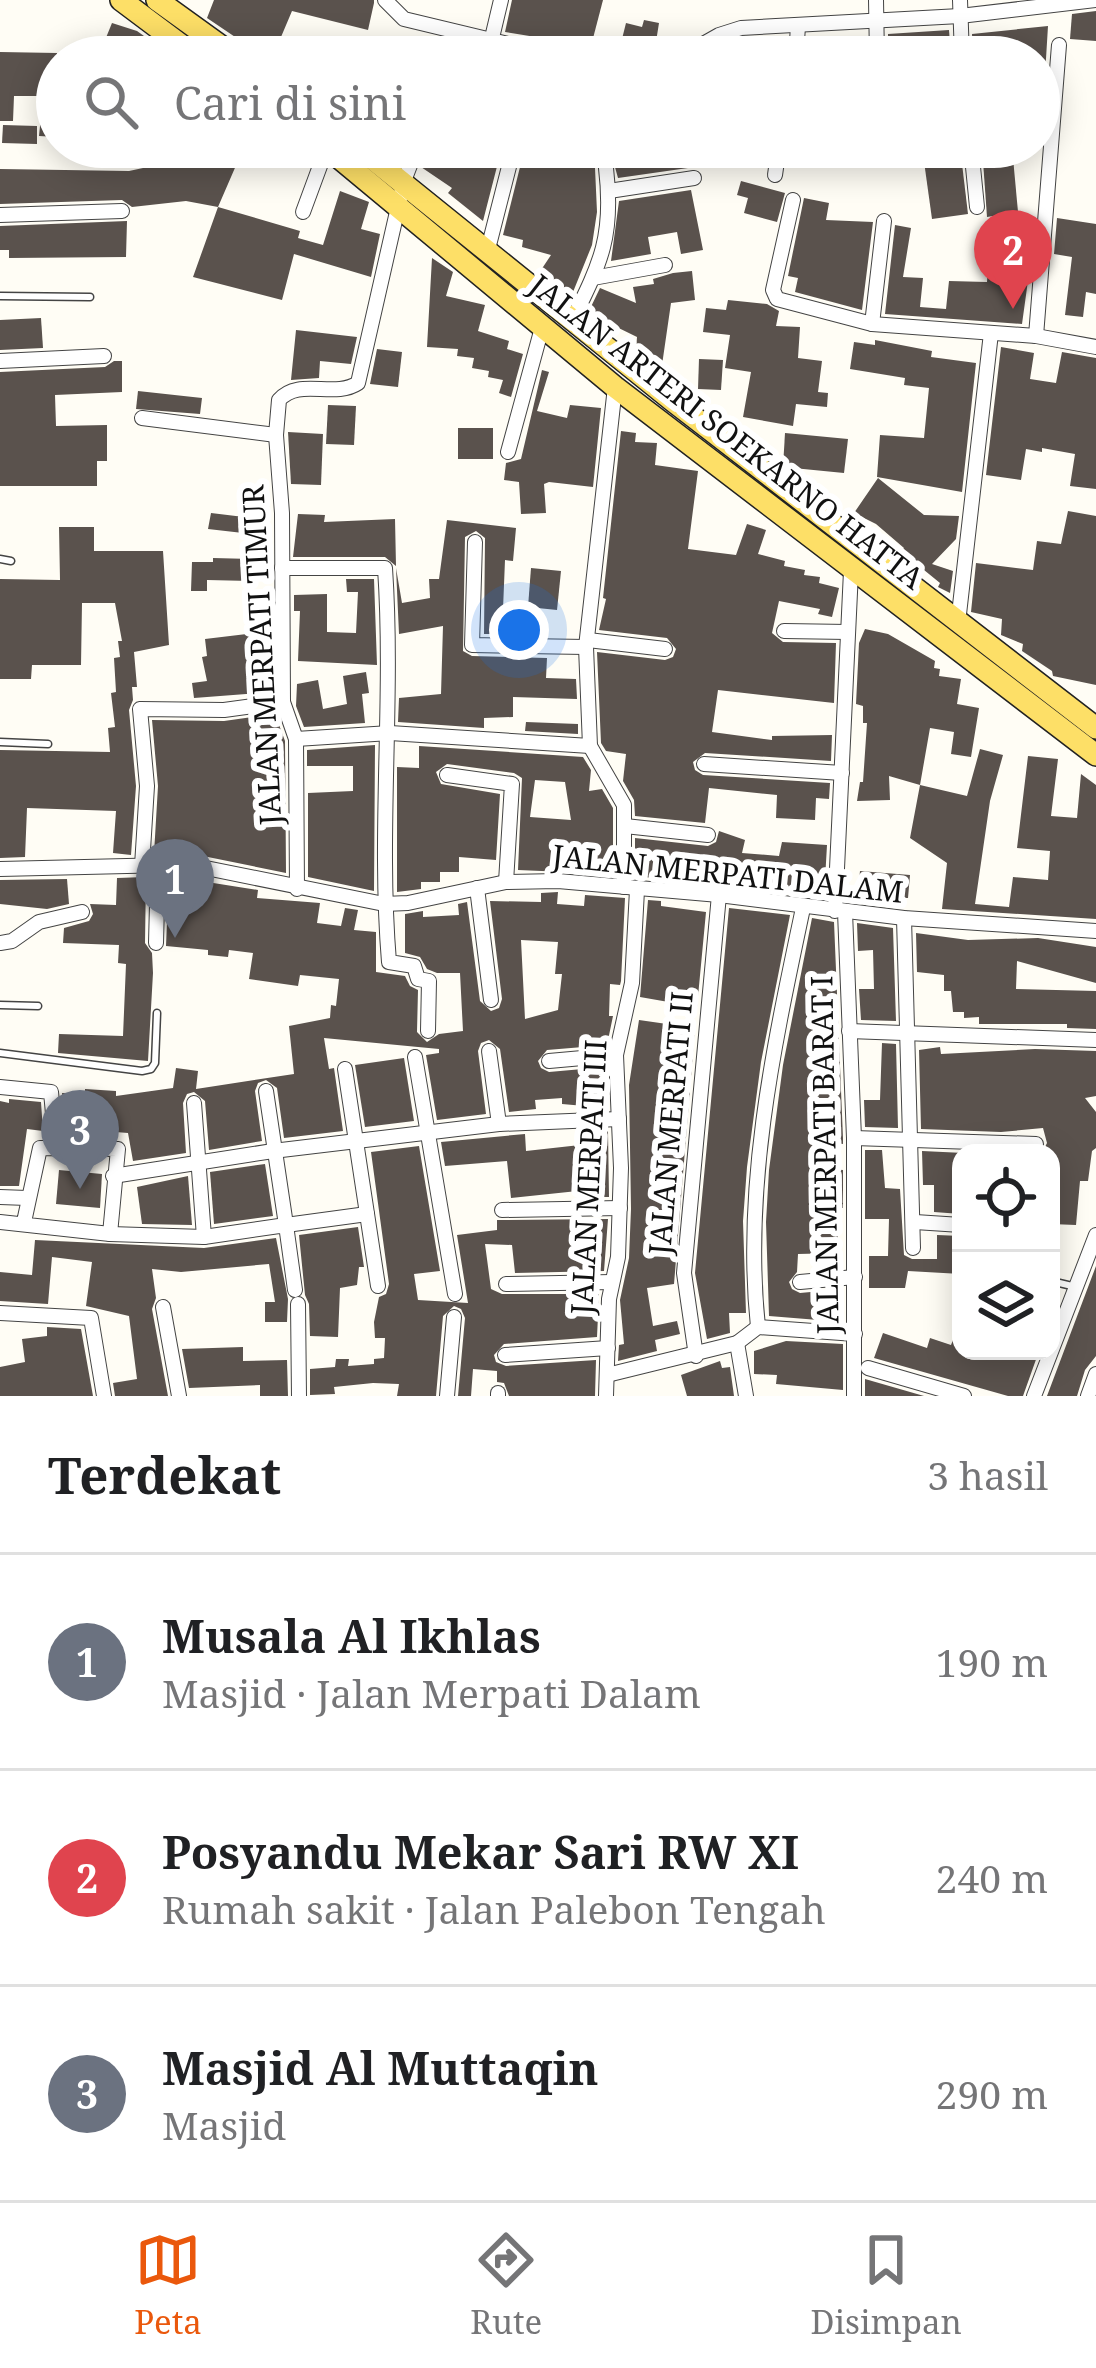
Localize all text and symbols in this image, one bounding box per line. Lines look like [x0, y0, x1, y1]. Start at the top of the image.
search box [36, 36, 1060, 168]
icon: search [78, 69, 144, 135]
text: Cari di sini [174, 72, 406, 133]
pin: 2 [974, 210, 1052, 309]
street label: JALAN ARTERI SOEKARNO HATTA [521, 264, 933, 598]
street label: JALAN MERPATI TIMUR [232, 483, 290, 827]
your location [489, 600, 549, 660]
street label: JALAN MERPATI DALAM [550, 834, 905, 912]
pin: 1 [136, 839, 214, 938]
street label: JALAN MERPATI BARAT I [800, 975, 848, 1336]
street label: JALAN MERPATI II [638, 990, 702, 1257]
street label: JALAN MERPATI III [560, 1039, 616, 1316]
pin: 3 [41, 1090, 119, 1189]
map controls [952, 1144, 1060, 1360]
button: locate [952, 1144, 1060, 1252]
button: layers [952, 1252, 1060, 1360]
text: Terdekat [48, 1439, 281, 1509]
text: 3 hasil [927, 1448, 1048, 1501]
text: Musala Al Ikhlas [162, 1605, 541, 1666]
text: 1 [76, 1635, 98, 1688]
text: 190 m [936, 1635, 1048, 1688]
text: Masjid · Jalan Merpati Dalam [162, 1666, 701, 1719]
text: Posyandu Mekar Sari RW XI [162, 1821, 799, 1882]
text: 2 [76, 1851, 98, 1904]
text: 240 m [936, 1851, 1048, 1904]
text: Rumah sakit · Jalan Palebon Tengah [162, 1882, 826, 1935]
text: Masjid Al Muttaqin [162, 2037, 599, 2098]
text: 3 [76, 2067, 98, 2120]
text: 290 m [936, 2067, 1048, 2120]
text: Masjid [162, 2098, 286, 2151]
tab: Peta [134, 2227, 202, 2344]
tab: Rute [470, 2227, 542, 2344]
tab: Disimpan [810, 2227, 962, 2344]

